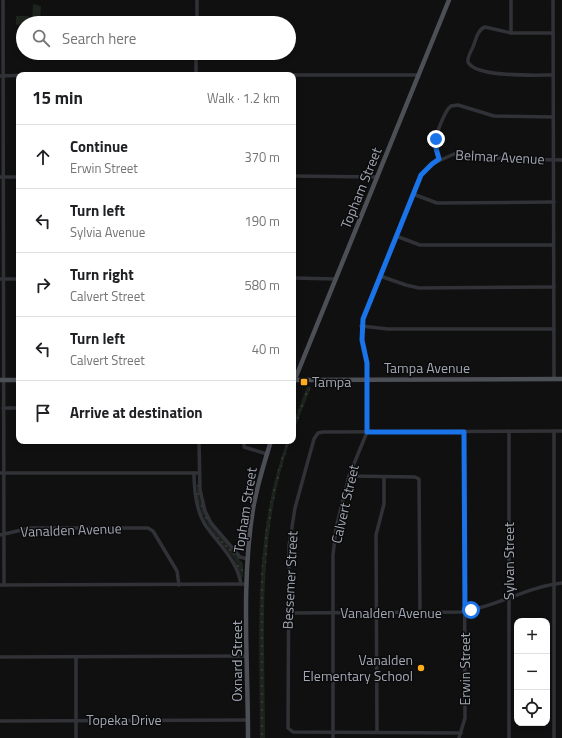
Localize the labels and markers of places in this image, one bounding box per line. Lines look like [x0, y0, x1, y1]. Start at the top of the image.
place label: Tampa [312, 371, 351, 392]
marker: Tampa [299, 377, 309, 387]
place label: Vanalden Elementary School [303, 649, 413, 686]
marker: Vanalden Elementary School [416, 663, 426, 673]

